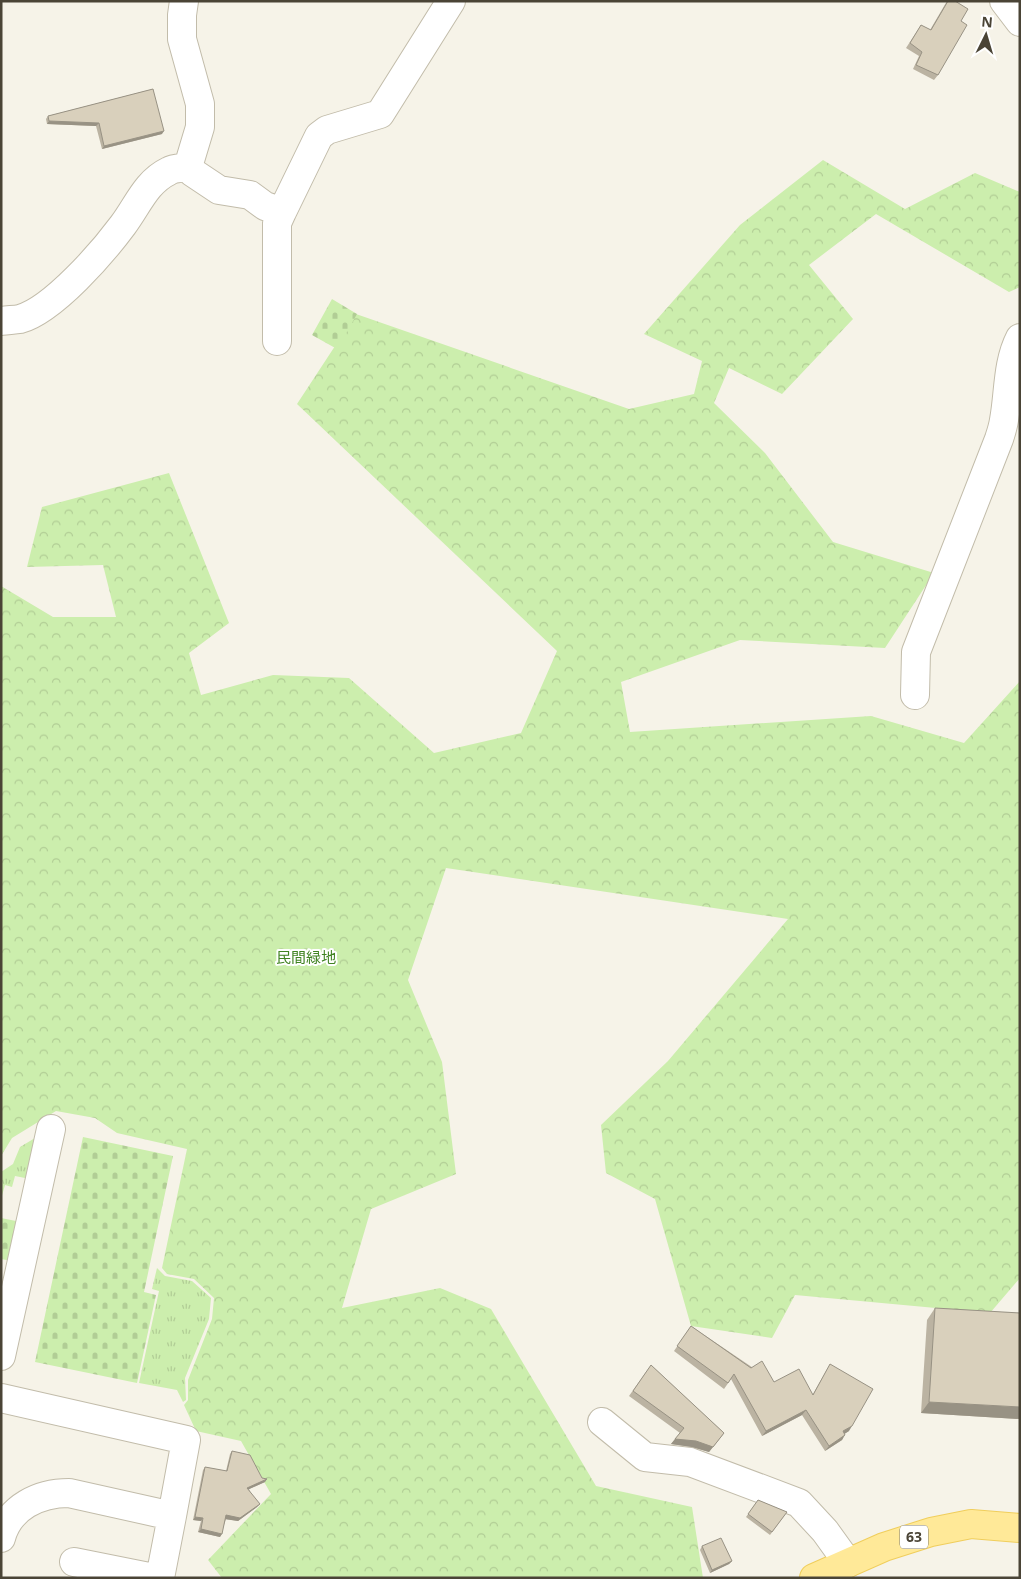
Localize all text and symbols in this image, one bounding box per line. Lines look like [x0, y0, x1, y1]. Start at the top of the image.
north arrow [961, 10, 1011, 60]
text: N [981, 12, 994, 32]
park label: 民間緑地 [276, 947, 336, 967]
road number: 63 [900, 1525, 928, 1548]

